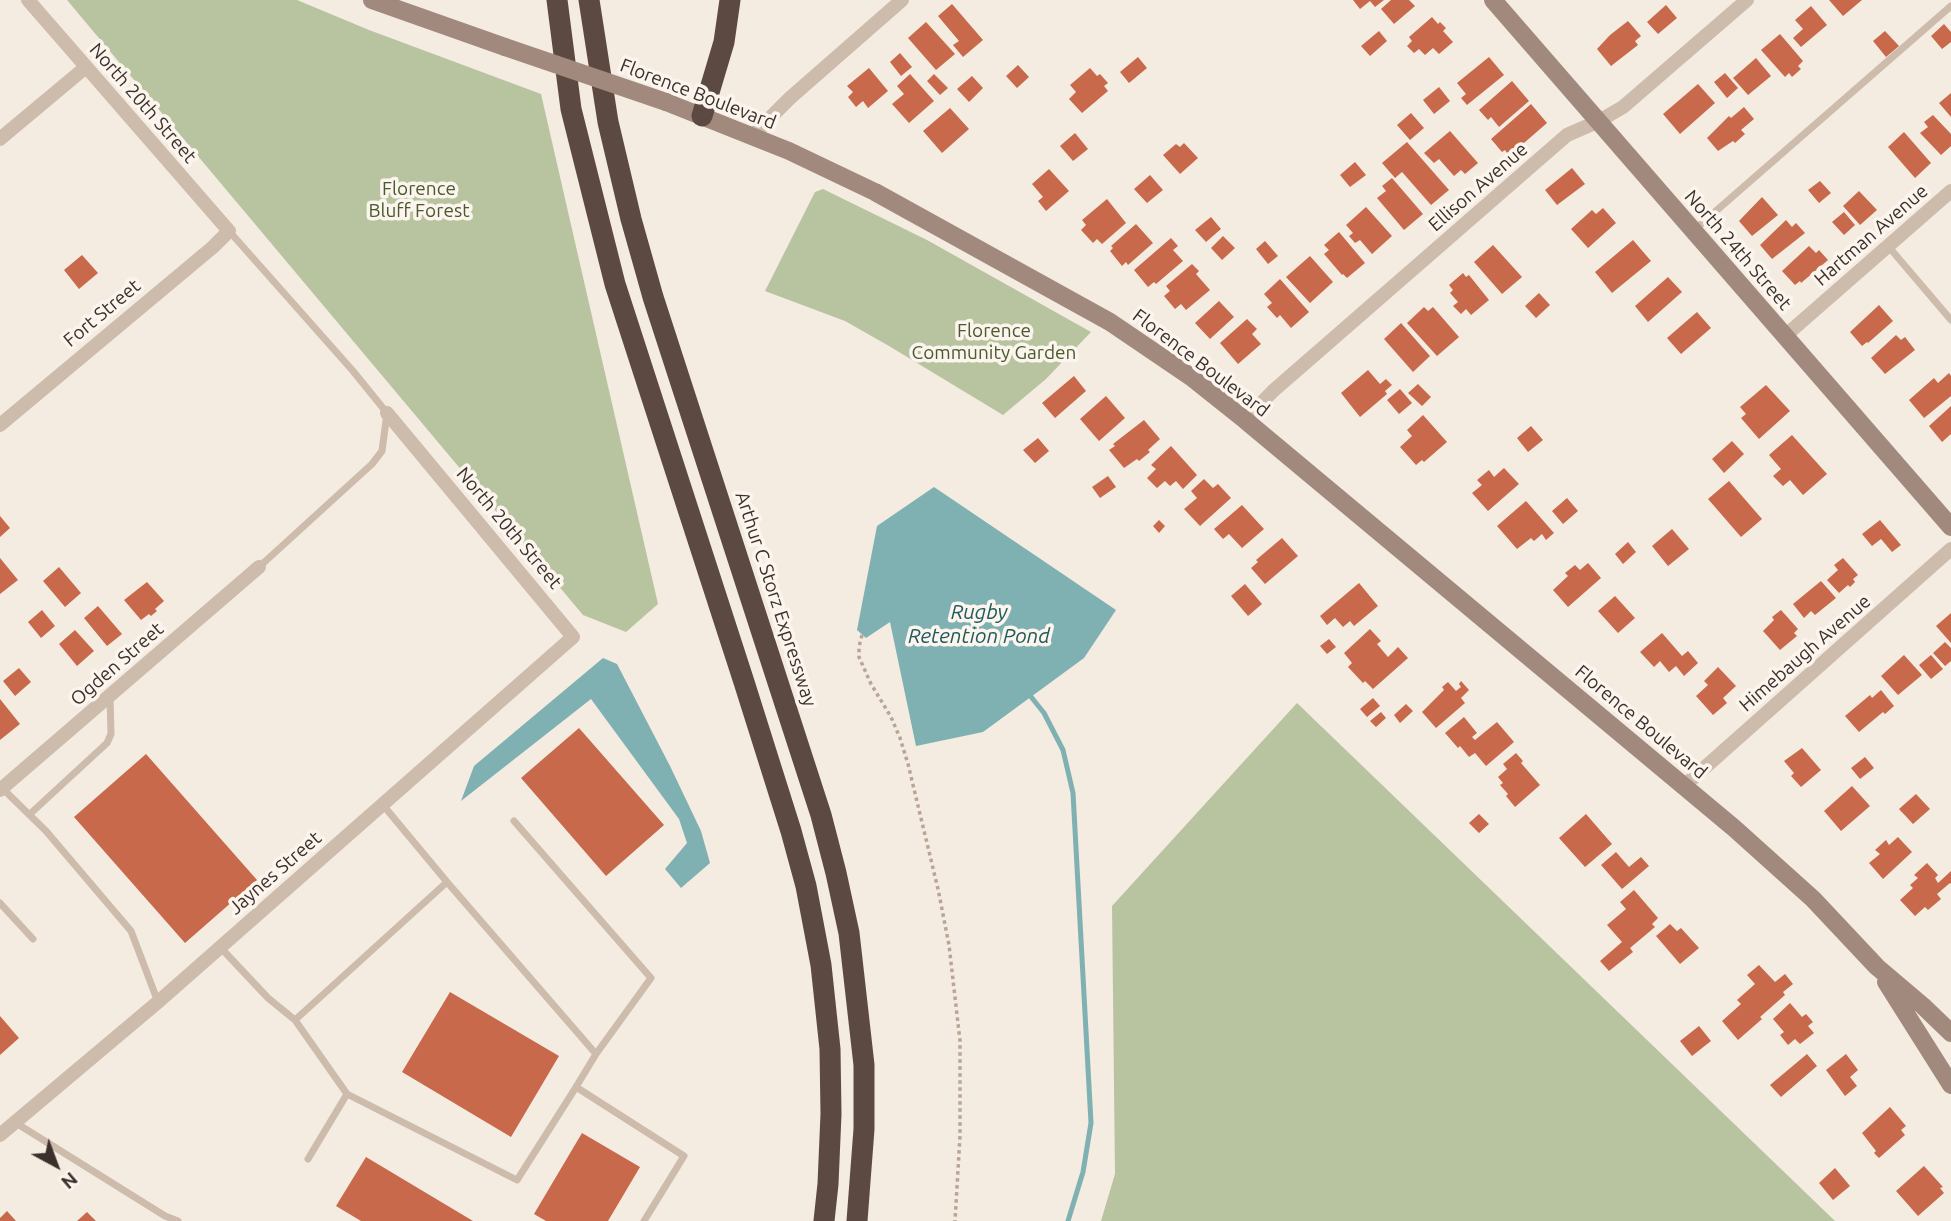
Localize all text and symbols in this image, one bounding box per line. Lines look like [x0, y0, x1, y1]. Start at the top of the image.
street label: North 20th Street [85, 38, 201, 168]
street label: Florence Boulevard [617, 54, 779, 134]
street label: Ellison Avenue [1424, 138, 1532, 236]
park label: Florence Bluff Forest [368, 178, 470, 222]
street label: Hartman Avenue [1810, 179, 1932, 291]
street label: North 24th Street [1680, 185, 1796, 315]
street label: Fort Street [59, 274, 145, 352]
street label: Florence Boulevard [1128, 304, 1274, 422]
park label: Florence Community Garden [912, 320, 1076, 364]
street label: North 20th Street [452, 463, 566, 593]
street label: Arthur C Storz Expressway [730, 489, 822, 709]
street label: Himebaugh Avenue [1735, 590, 1875, 716]
water label: Rugby Retention Pond [908, 599, 1050, 649]
street label: Ogden Street [66, 618, 168, 710]
street label: Florence Boulevard [1570, 660, 1712, 784]
street label: Jaynes Street [224, 827, 326, 919]
north arrow [21, 1130, 91, 1200]
text: N [57, 1168, 82, 1194]

